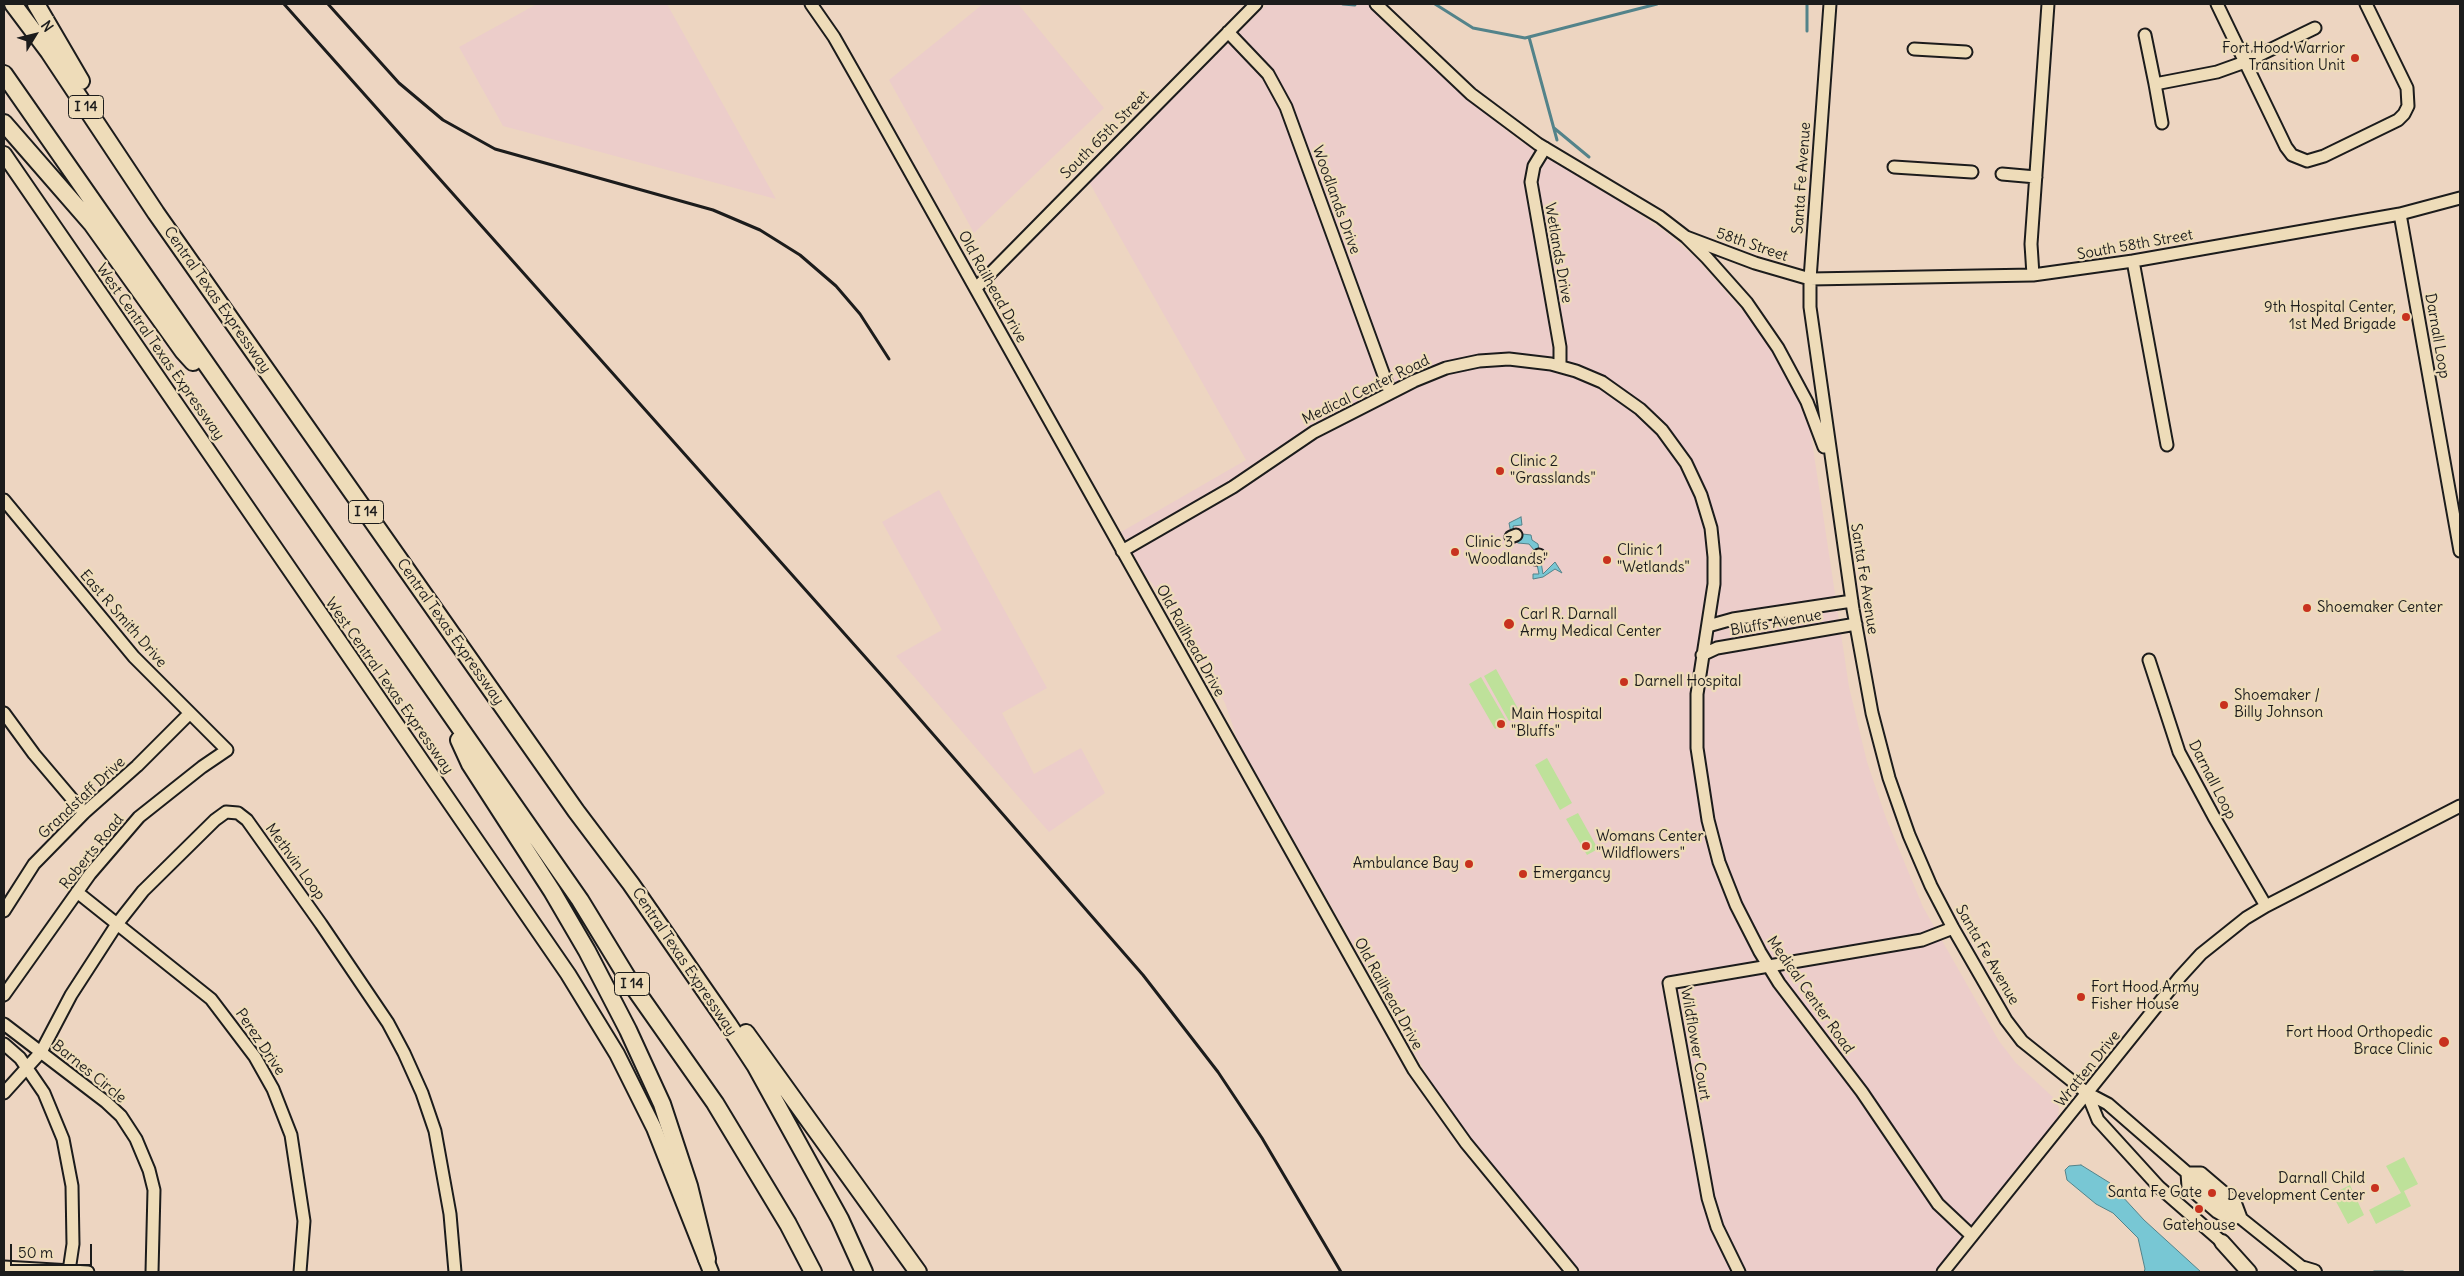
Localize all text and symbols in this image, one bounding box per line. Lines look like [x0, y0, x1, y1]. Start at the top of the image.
north arrow [10, 10, 60, 60]
text: N [37, 17, 57, 35]
place label: Fort Hood Warrior Transition Unit [2222, 40, 2345, 75]
marker: Fort Hood Warrior Transition Unit [2349, 52, 2361, 64]
street label: South 65th Street [1057, 87, 1153, 183]
road number: I 14 [68, 95, 104, 118]
street label: Santa Fe Avenue [1789, 121, 1815, 235]
street label: Woodlands Drive [1308, 143, 1364, 257]
street label: Wetlands Drive [1540, 201, 1576, 305]
street label: Central Texas Expressway [160, 223, 274, 377]
street label: 58th Street [1714, 224, 1790, 266]
street label: South 58th Street [2076, 226, 2194, 264]
street label: Old Railhead Drive [954, 228, 1030, 346]
street label: West Central Texas Expressway [92, 260, 228, 444]
street label: Darnall Loop [2421, 292, 2453, 380]
place label: 9th Hospital Center, 1st Med Brigade [2264, 299, 2396, 334]
marker: 9th Hospital Center, 1st Med Brigade [2400, 311, 2412, 323]
street label: Medical Center Road [1299, 351, 1433, 429]
place label: Clinic 2 "Grasslands" [1510, 453, 1596, 488]
marker: Clinic 2 "Grasslands" [1494, 465, 1506, 477]
road number: I 14 [348, 501, 384, 524]
street label: Santa Fe Avenue [1846, 522, 1882, 636]
place label: Clinic 3 'Woodlands" [1465, 534, 1548, 569]
place label: Clinic 1 "Wetlands" [1617, 542, 1690, 577]
marker: Clinic 3 'Woodlands" [1449, 546, 1461, 558]
marker: Clinic 1 "Wetlands" [1601, 554, 1613, 566]
street label: Central Texas Expressway [393, 555, 507, 709]
street label: East R Smith Drive [76, 567, 170, 671]
street label: Old Railhead Drive [1152, 582, 1228, 700]
street label: West Central Texas Expressway [321, 594, 457, 778]
place label: Shoemaker Center [2317, 599, 2443, 617]
marker: Shoemaker Center [2301, 602, 2313, 614]
place label: Carl R. Darnall Army Medical Center [1520, 606, 1661, 641]
street label: Bluffs Avenue [1729, 606, 1823, 640]
marker: Carl R. Darnall Army Medical Center [1502, 617, 1516, 631]
place label: Darnell Hospital [1634, 673, 1741, 691]
marker: Darnell Hospital [1618, 676, 1630, 688]
place label: Shoemaker / Billy Johnson [2234, 687, 2323, 722]
marker: Shoemaker / Billy Johnson [2218, 699, 2230, 711]
place label: Main Hospital "Bluffs" [1511, 706, 1602, 741]
marker: Main Hospital "Bluffs" [1495, 718, 1507, 730]
street label: Darnall Loop [2184, 737, 2240, 823]
street label: Grandstaff Drive [35, 753, 129, 843]
street label: Roberts Road [56, 811, 128, 893]
street label: Methvin Loop [261, 820, 329, 904]
place label: Womans Center "Wildflowers" [1596, 828, 1704, 863]
marker: Womans Center "Wildflowers" [1580, 840, 1592, 852]
place label: Ambulance Bay [1353, 855, 1459, 873]
marker: Ambulance Bay [1463, 858, 1475, 870]
place label: Emergancy [1533, 865, 1611, 883]
marker: Emergancy [1517, 868, 1529, 880]
street label: Central Texas Expressway [628, 885, 740, 1039]
street label: Santa Fe Avenue [1951, 902, 2023, 1008]
street label: Medical Center Road [1763, 933, 1857, 1057]
street label: Old Railhead Drive [1350, 935, 1426, 1053]
road number: I 14 [614, 972, 650, 996]
place label: Fort Hood Army Fisher House [2091, 979, 2199, 1014]
street label: Wildflower Court [1676, 987, 1714, 1101]
marker: Fort Hood Army Fisher House [2075, 991, 2087, 1003]
street label: Perez Drive [231, 1005, 289, 1079]
place label: Fort Hood Orthopedic Brace Clinic [2286, 1024, 2433, 1059]
street label: Wratten Drive [2052, 1027, 2124, 1111]
marker: Fort Hood Orthopedic Brace Clinic [2437, 1035, 2451, 1049]
street label: Barnes Circle [48, 1037, 130, 1107]
place label: Darnall Child Development Center [2227, 1170, 2365, 1205]
marker: Darnall Child Development Center [2369, 1182, 2381, 1194]
place label: Santa Fe Gate [2108, 1184, 2202, 1202]
marker: Santa Fe Gate [2206, 1187, 2218, 1199]
marker: Gatehouse [2193, 1203, 2205, 1215]
place label: Gatehouse [2162, 1217, 2236, 1235]
scale bar [12, 1234, 95, 1266]
text: 50 m [18, 1243, 53, 1262]

